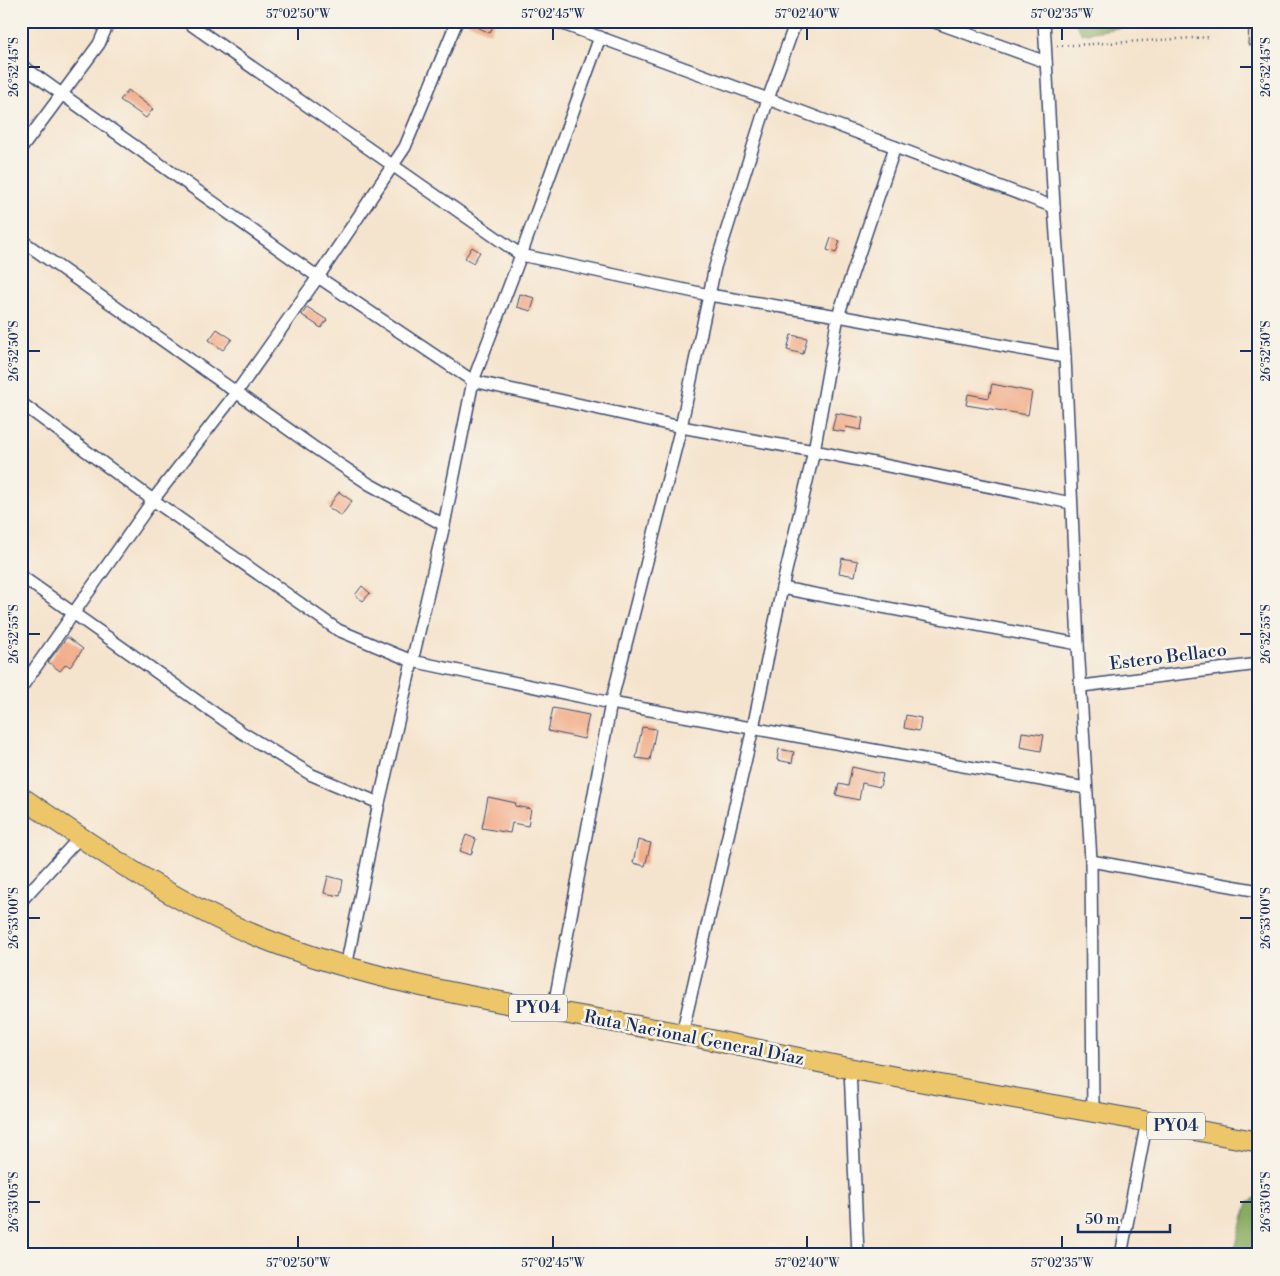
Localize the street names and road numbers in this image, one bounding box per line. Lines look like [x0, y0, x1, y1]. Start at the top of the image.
street label: Estero Bellaco [1108, 638, 1228, 676]
road number: PY04 [509, 994, 567, 1021]
street label: Ruta Nacional General Díaz [582, 1005, 806, 1071]
road number: PY04 [1147, 1112, 1205, 1140]

